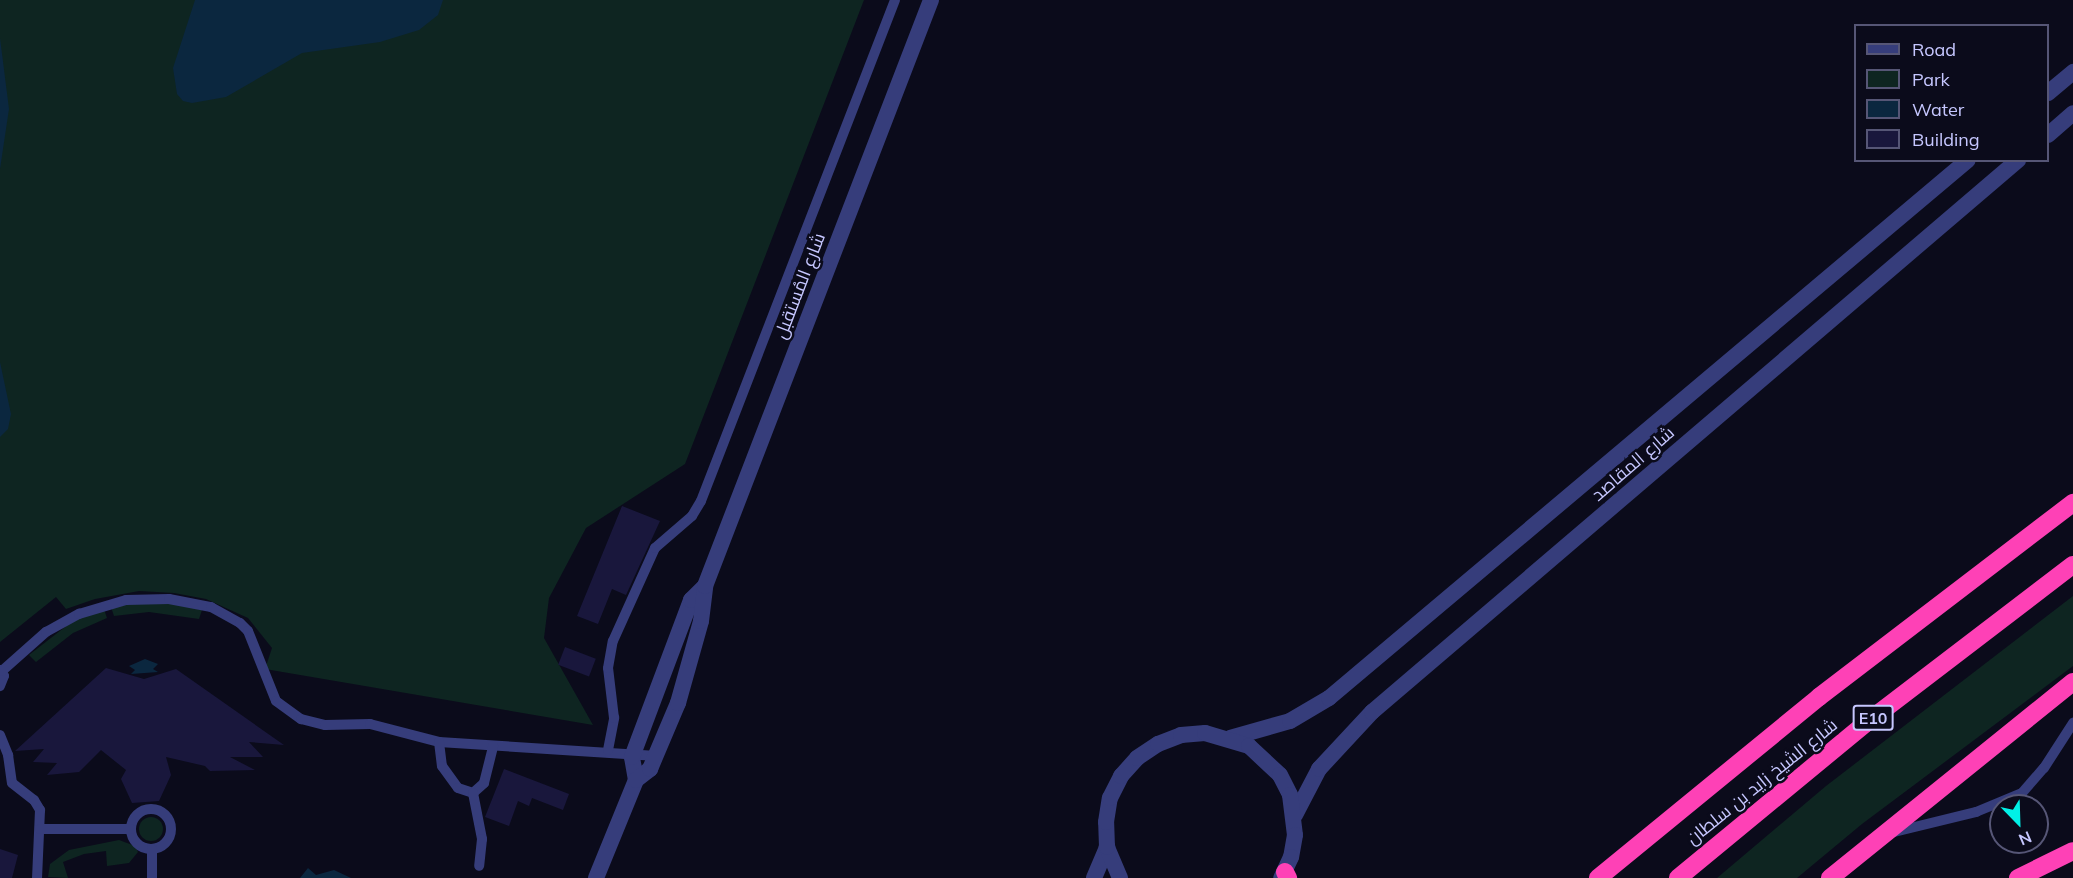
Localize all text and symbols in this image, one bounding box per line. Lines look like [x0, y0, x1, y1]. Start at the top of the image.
legend [1854, 24, 2049, 162]
text: Road [1912, 38, 1956, 61]
text: Park [1912, 68, 1950, 91]
text: Water [1912, 98, 1964, 121]
text: Building [1912, 128, 1980, 151]
street label: شارع المُستقبل [770, 230, 830, 342]
street label: شارع المقاصد [1587, 422, 1679, 506]
road number: E10 [1852, 705, 1894, 731]
street label: شارع الشيخ زايد بن سلطان [1682, 714, 1842, 850]
north arrow [1989, 794, 2049, 854]
text: N [2016, 827, 2035, 850]

